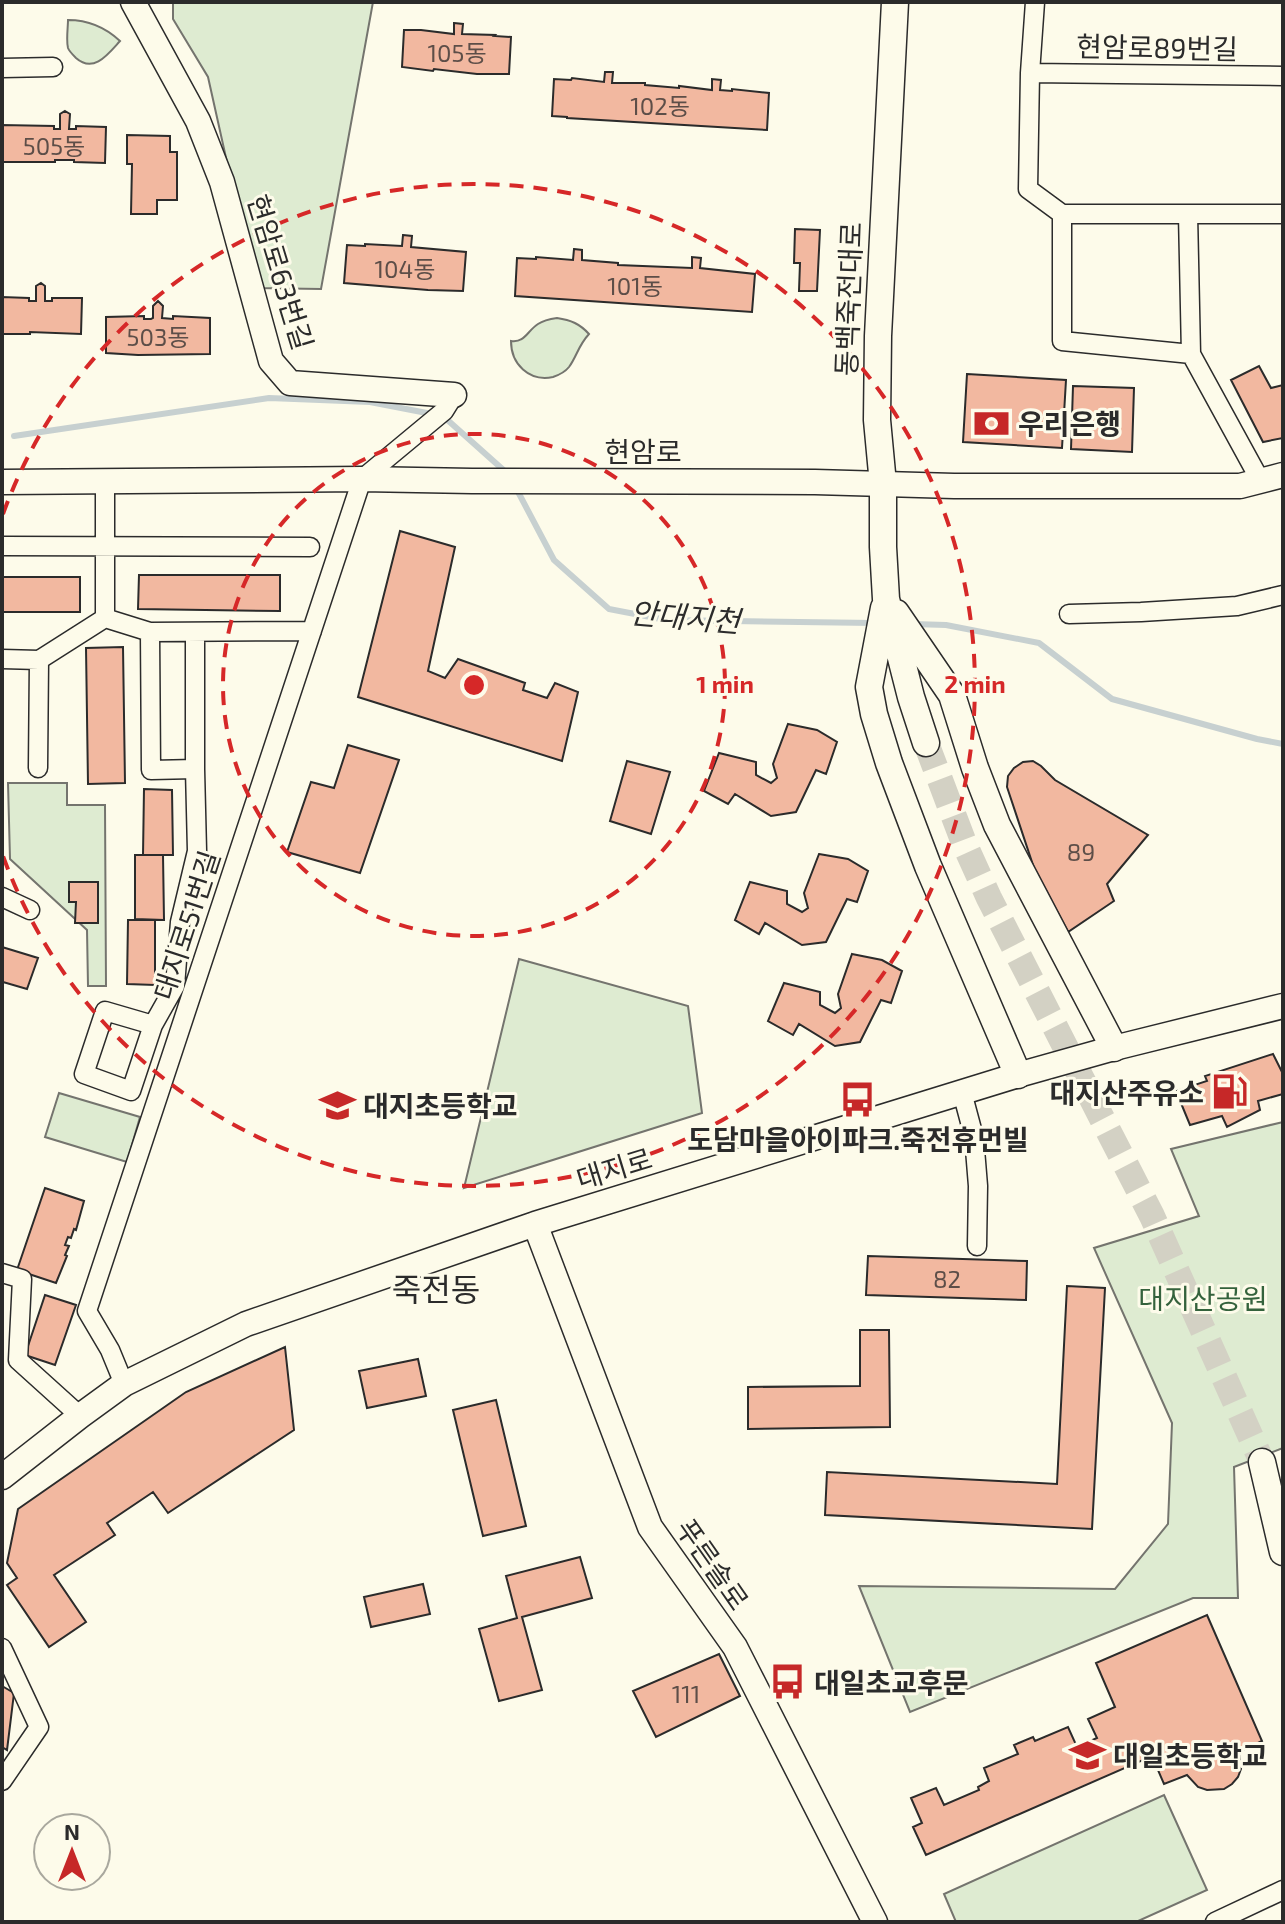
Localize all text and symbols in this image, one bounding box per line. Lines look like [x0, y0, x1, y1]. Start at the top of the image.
street label: 현암로89번길 [1076, 29, 1238, 65]
house number: 105동 [428, 38, 486, 67]
house number: 102동 [630, 91, 690, 120]
house number: 505동 [23, 131, 85, 160]
street label: 현암로63번길 [241, 190, 321, 354]
street label: 동백죽전대로 [828, 221, 868, 377]
house number: 104동 [375, 254, 435, 283]
house number: 101동 [607, 271, 663, 300]
house number: 503동 [127, 322, 189, 351]
bank icon: 우리은행 [973, 404, 1011, 442]
place label: 우리은행 [1018, 406, 1121, 440]
street label: 현암로 [604, 434, 682, 468]
water label: 안대지천 [628, 593, 745, 639]
text: 1 min [696, 669, 754, 698]
text: 2 min [944, 669, 1006, 698]
centre of rings [460, 671, 488, 699]
house number: 89 [1067, 837, 1095, 866]
street label: 대지로51번길 [146, 846, 226, 1004]
fuel station icon: 대지산주유소 [1211, 1073, 1249, 1111]
place label: 대지산주유소 [1049, 1075, 1204, 1109]
bus stop icon: 도담마을아이파크.죽전휴먼빌 [839, 1080, 877, 1118]
school or university icon: 대지초등학교 [318, 1086, 356, 1124]
place label: 대지초등학교 [363, 1088, 518, 1122]
place label: 도담마을아이파크.죽전휴먼빌 [687, 1122, 1029, 1156]
street label: 대지로 [572, 1140, 656, 1196]
house number: 82 [933, 1264, 961, 1293]
district label: 죽전동 [392, 1269, 480, 1307]
park label: 대지산공원 [1139, 1281, 1267, 1315]
street label: 푸른솔로 [670, 1512, 756, 1616]
bus stop icon: 대일초교후문 [769, 1663, 807, 1701]
place label: 대일초교후문 [814, 1665, 969, 1699]
house number: 111 [672, 1679, 700, 1708]
school or university icon: 대일초등학교 [1068, 1736, 1106, 1774]
place label: 대일초등학교 [1113, 1738, 1268, 1772]
north arrow [32, 1812, 112, 1892]
text: N [64, 1818, 80, 1844]

